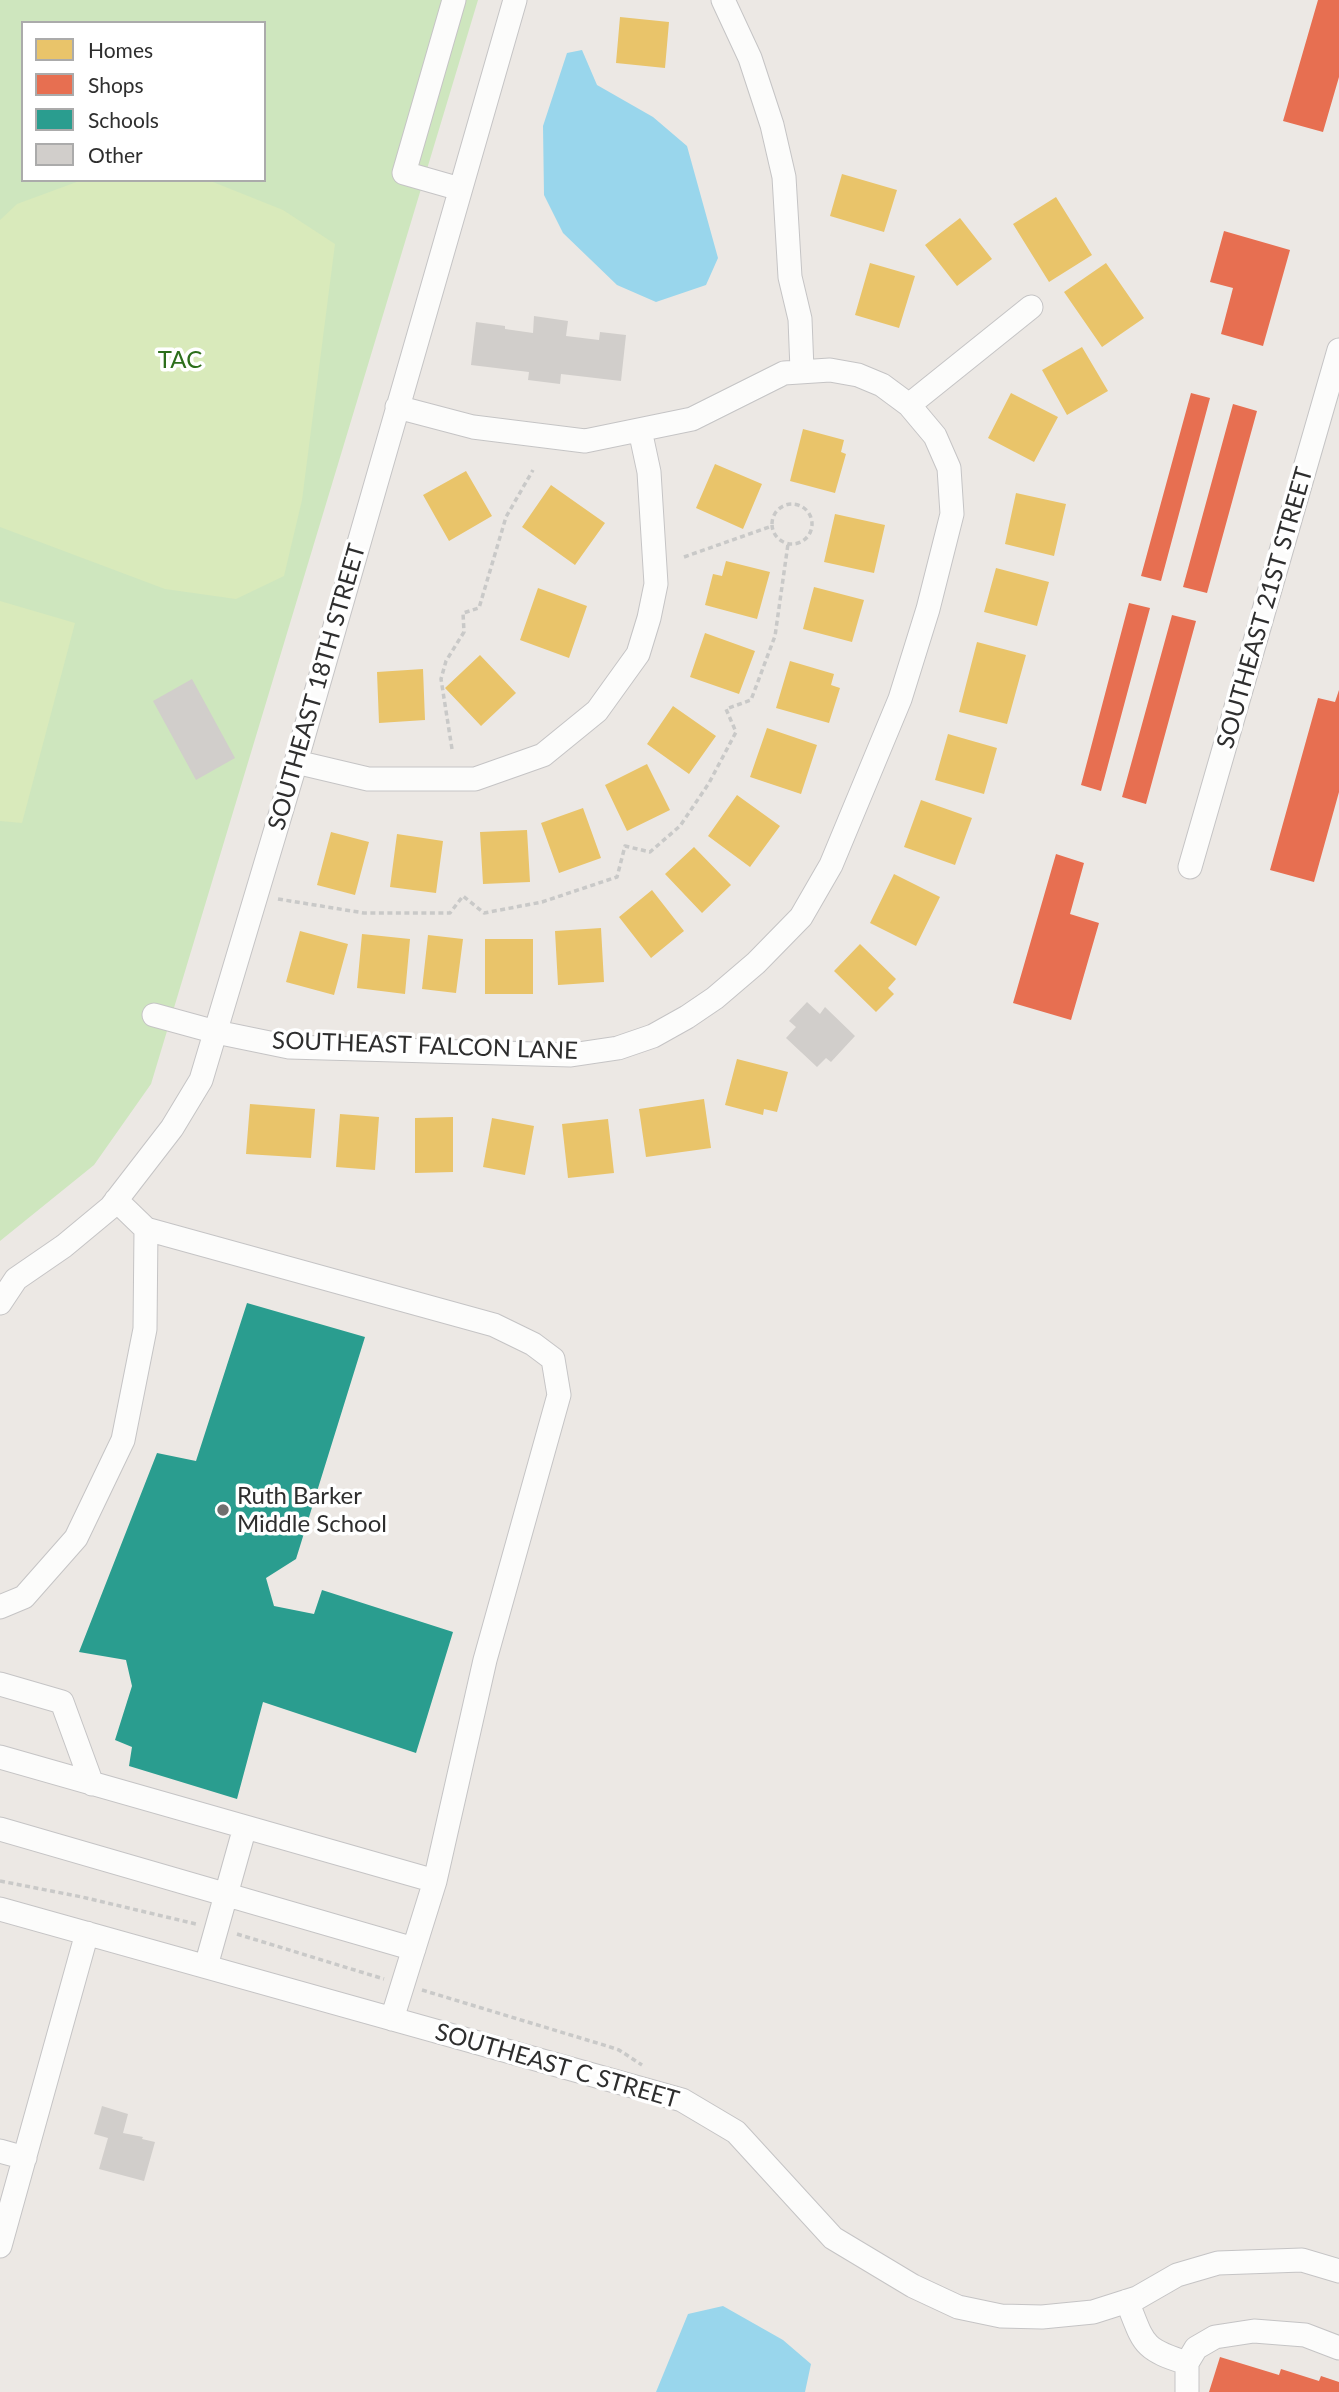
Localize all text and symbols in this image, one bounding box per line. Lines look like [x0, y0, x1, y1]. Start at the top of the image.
legend [21, 21, 266, 182]
text: Homes [88, 37, 153, 62]
text: Shops [88, 72, 144, 97]
text: Schools [88, 107, 159, 132]
text: Other [88, 142, 143, 167]
park label: TAC [158, 346, 202, 374]
street label: SOUTHEAST 21ST STREET [1211, 464, 1319, 752]
street label: SOUTHEAST 18TH STREET [262, 541, 372, 833]
street label: SOUTHEAST FALCON LANE [272, 1026, 578, 1066]
place label: Ruth Barker Middle School [237, 1482, 387, 1538]
marker: Ruth Barker Middle School [215, 1502, 231, 1518]
street label: SOUTHEAST C STREET [432, 2017, 682, 2115]

